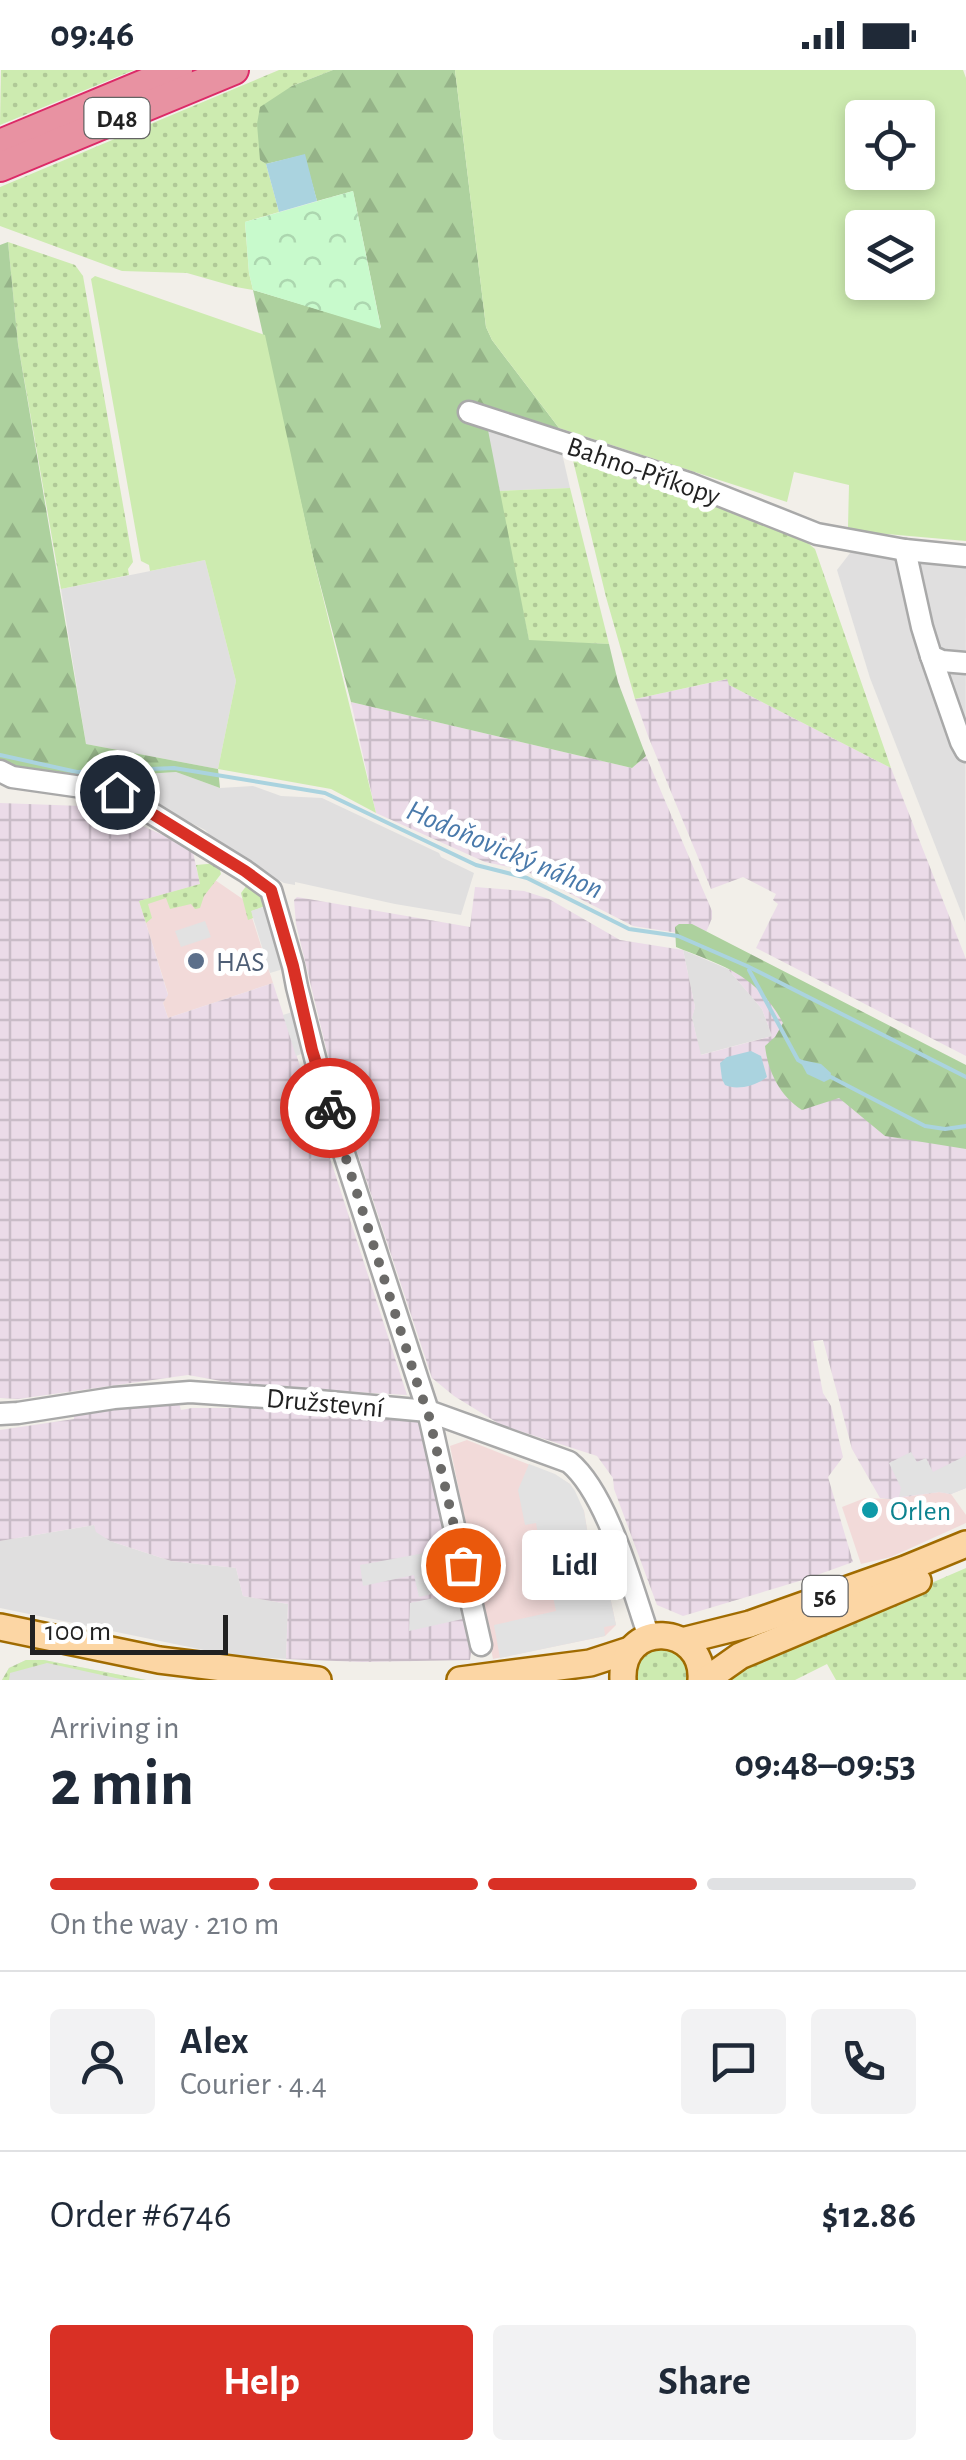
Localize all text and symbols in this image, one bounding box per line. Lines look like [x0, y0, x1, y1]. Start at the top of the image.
text: 09:46 [50, 16, 134, 54]
road number: D48 [84, 98, 150, 138]
map controls [845, 100, 935, 300]
button: locate [845, 100, 935, 190]
button: layers [845, 210, 935, 300]
street label: Bahno-Příkopy [563, 433, 724, 511]
pin [75, 750, 160, 835]
icon: home [90, 765, 145, 820]
water label: Hodoňovický náhon [402, 795, 607, 905]
place label: HAS [216, 949, 265, 977]
marker: HAS [185, 950, 207, 972]
courier [280, 1058, 380, 1158]
icon: bike [303, 1081, 358, 1136]
street label: Družstevní [265, 1385, 385, 1423]
place label: Orlen [890, 1498, 951, 1526]
marker: Orlen [859, 1499, 881, 1521]
pin [421, 1523, 506, 1608]
callout: Lidl [523, 1530, 628, 1600]
icon: bag [436, 1538, 491, 1593]
text: Lidl [551, 1549, 598, 1581]
road number: 56 [802, 1576, 848, 1616]
scale bar [30, 1610, 228, 1654]
text: 100 m [45, 1618, 111, 1646]
text: Arriving in [50, 1712, 179, 1744]
text: 09:48–09:53 [734, 1746, 916, 1784]
text: 2 min [50, 1752, 194, 1817]
text: On the way · 210 m [50, 1908, 279, 1940]
button: person [50, 2009, 155, 2114]
button: chat [681, 2009, 786, 2114]
button: phone [811, 2009, 916, 2114]
text: Alex [180, 2023, 249, 2061]
text: Courier · 4.4 [180, 2068, 327, 2100]
text: Order #6746 [50, 2197, 232, 2235]
text: $12.86 [822, 2197, 916, 2235]
button: Help [50, 2325, 473, 2440]
button: Share [493, 2325, 916, 2440]

